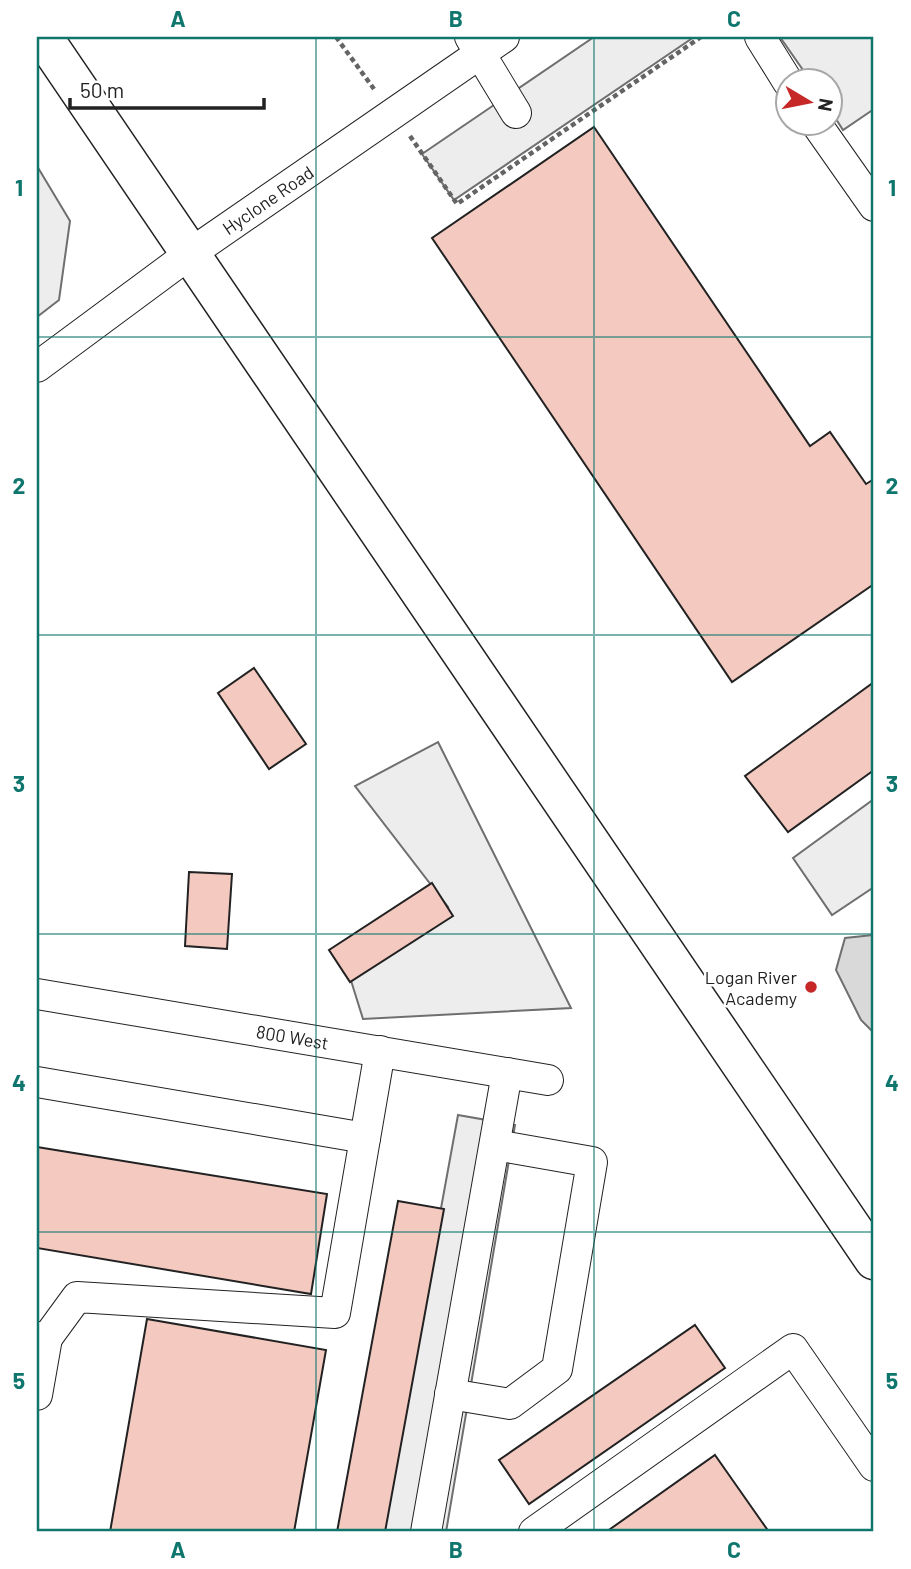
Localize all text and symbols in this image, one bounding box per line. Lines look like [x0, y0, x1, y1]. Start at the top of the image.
text: A [170, 4, 186, 32]
text: B [449, 4, 463, 32]
text: C [727, 4, 741, 32]
scale bar [70, 66, 264, 110]
north arrow [774, 66, 844, 136]
text: 50 m [80, 77, 124, 102]
text: N [814, 97, 839, 113]
street label: Hyclone Road [218, 161, 318, 239]
text: 1 [15, 173, 23, 201]
text: 1 [888, 173, 896, 201]
text: 2 [13, 471, 25, 499]
text: 2 [886, 471, 898, 499]
text: 3 [13, 769, 25, 797]
text: 3 [886, 769, 898, 797]
place label: Logan River Academy [705, 966, 797, 1009]
marker: Logan River Academy [803, 979, 819, 995]
street label: 800 West [255, 1020, 330, 1054]
text: 4 [12, 1068, 26, 1096]
text: 4 [885, 1068, 899, 1096]
text: 5 [13, 1366, 25, 1394]
text: 5 [886, 1366, 898, 1394]
text: A [170, 1535, 186, 1563]
text: B [449, 1535, 463, 1563]
text: C [727, 1535, 741, 1563]

